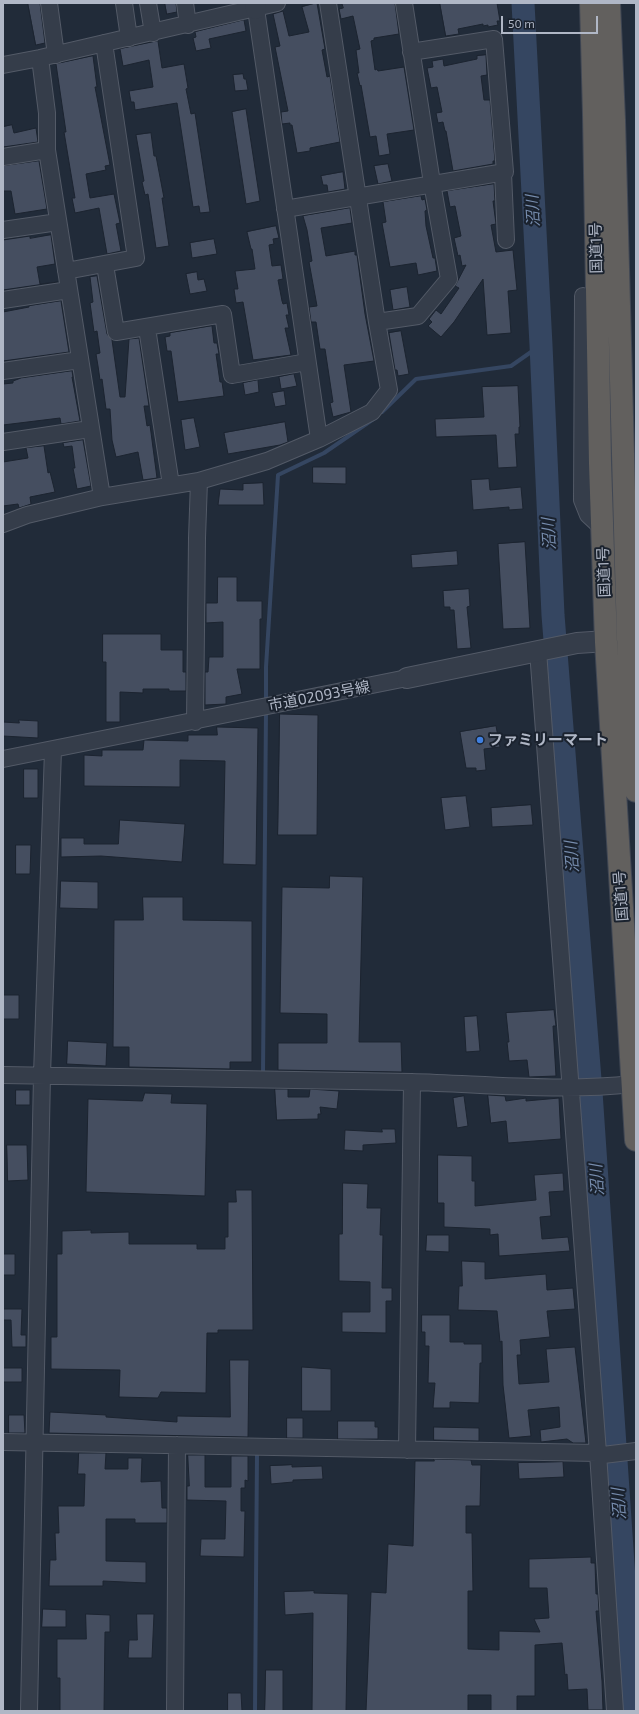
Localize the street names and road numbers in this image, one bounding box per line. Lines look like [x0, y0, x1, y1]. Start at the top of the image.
street label: 国道1号 [587, 222, 605, 274]
street label: 国道1号 [594, 546, 614, 598]
street label: 市道02093号線 [267, 677, 371, 715]
street label: 国道1号 [610, 870, 632, 922]

